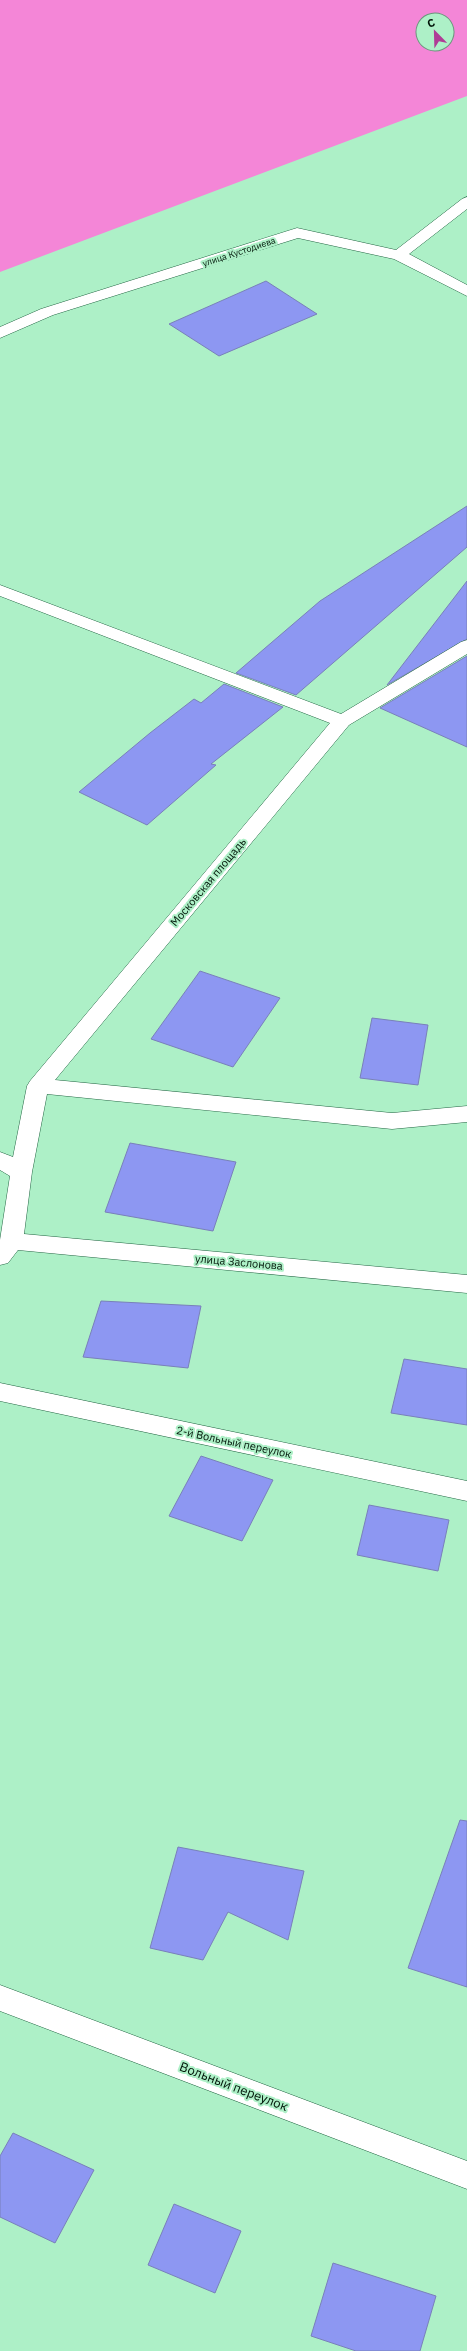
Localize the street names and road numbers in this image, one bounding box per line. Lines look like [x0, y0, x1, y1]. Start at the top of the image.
street label: улица Кустодиева [201, 234, 277, 269]
street label: Московская площадь [167, 835, 249, 929]
street label: улица Заслонова [195, 1251, 284, 1273]
street label: 2-й Вольный переулок [175, 1423, 293, 1461]
street label: Вольный переулок [177, 2058, 290, 2115]

